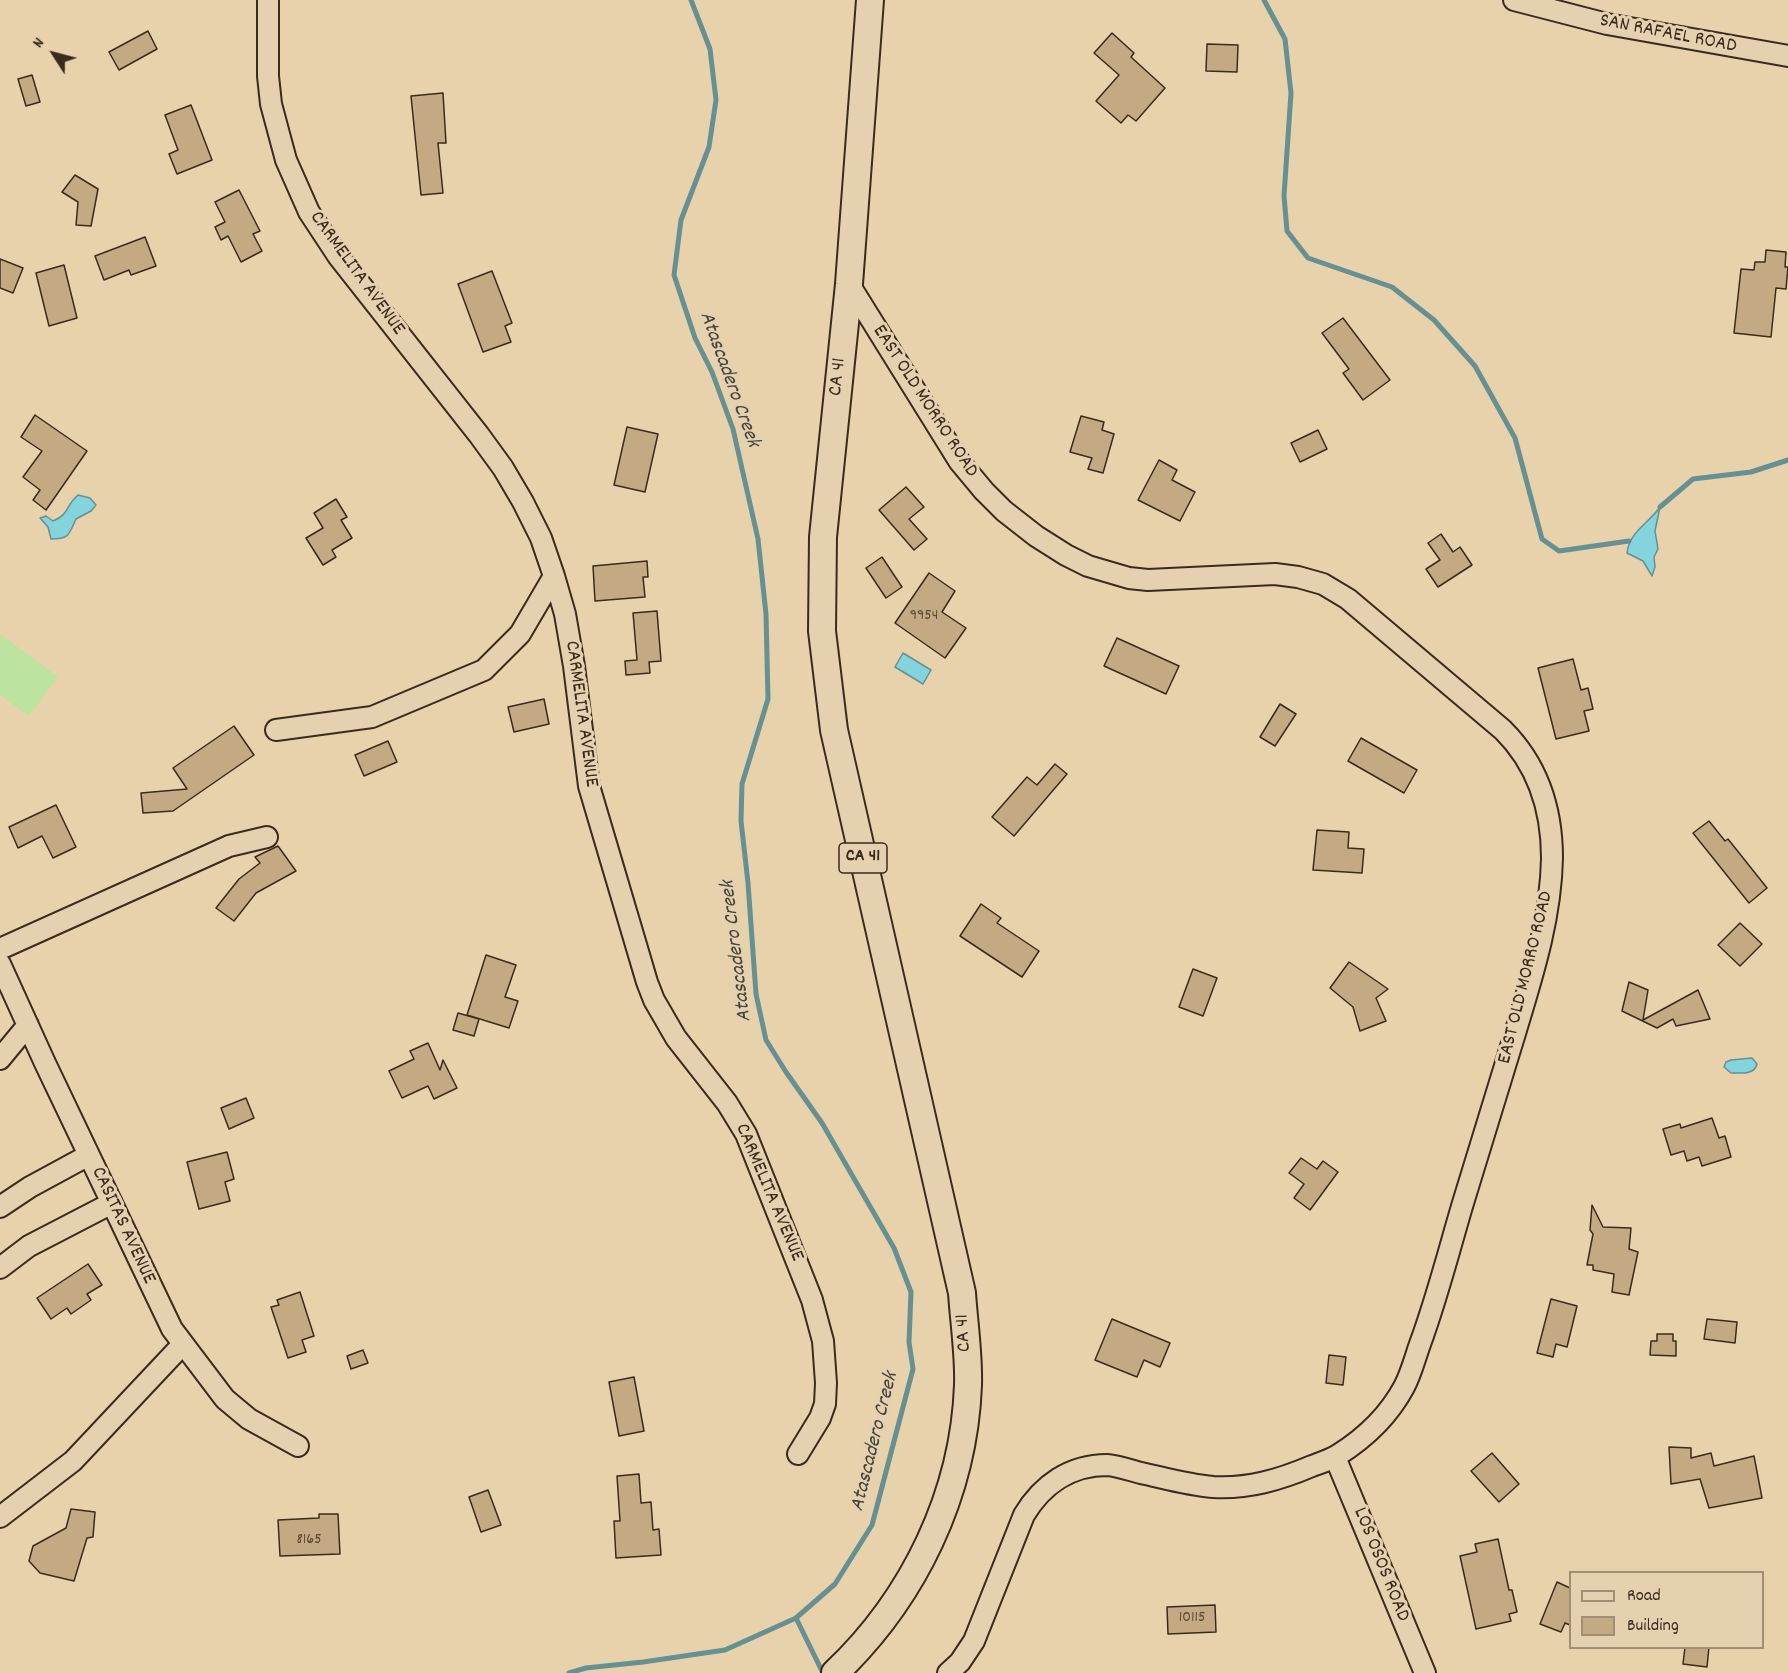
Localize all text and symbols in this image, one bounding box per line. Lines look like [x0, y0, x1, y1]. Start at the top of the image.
street label: SAN RAFAEL ROAD [1597, 10, 1739, 60]
north arrow [24, 24, 84, 84]
text: N [27, 33, 51, 53]
street label: CARMELITA AVENUE [303, 207, 409, 341]
water label: Atascadero Creek [692, 309, 764, 451]
street label: EAST OLD MORRO ROAD [866, 321, 982, 483]
street label: CA 41 [825, 357, 853, 397]
house number: 9954 [910, 607, 938, 627]
street label: CARMELITA AVENUE [558, 639, 602, 789]
road number: CA 41 [839, 843, 887, 873]
water label: Atascadero Creek [717, 879, 759, 1023]
street label: EAST OLD MORRO ROAD [1494, 889, 1560, 1067]
street label: CARMELITA AVENUE [728, 1120, 808, 1266]
street label: CASITAS AVENUE [84, 1164, 160, 1288]
street label: CA 41 [952, 1313, 978, 1353]
water label: Atascadero Creek [847, 1370, 905, 1514]
street label: LOS OSOS ROAD [1346, 1505, 1414, 1625]
house number: 8165 [296, 1531, 322, 1551]
legend [1569, 1571, 1764, 1649]
text: Road [1627, 1584, 1661, 1609]
house number: 10115 [1179, 1609, 1205, 1629]
text: Building [1627, 1614, 1679, 1639]

